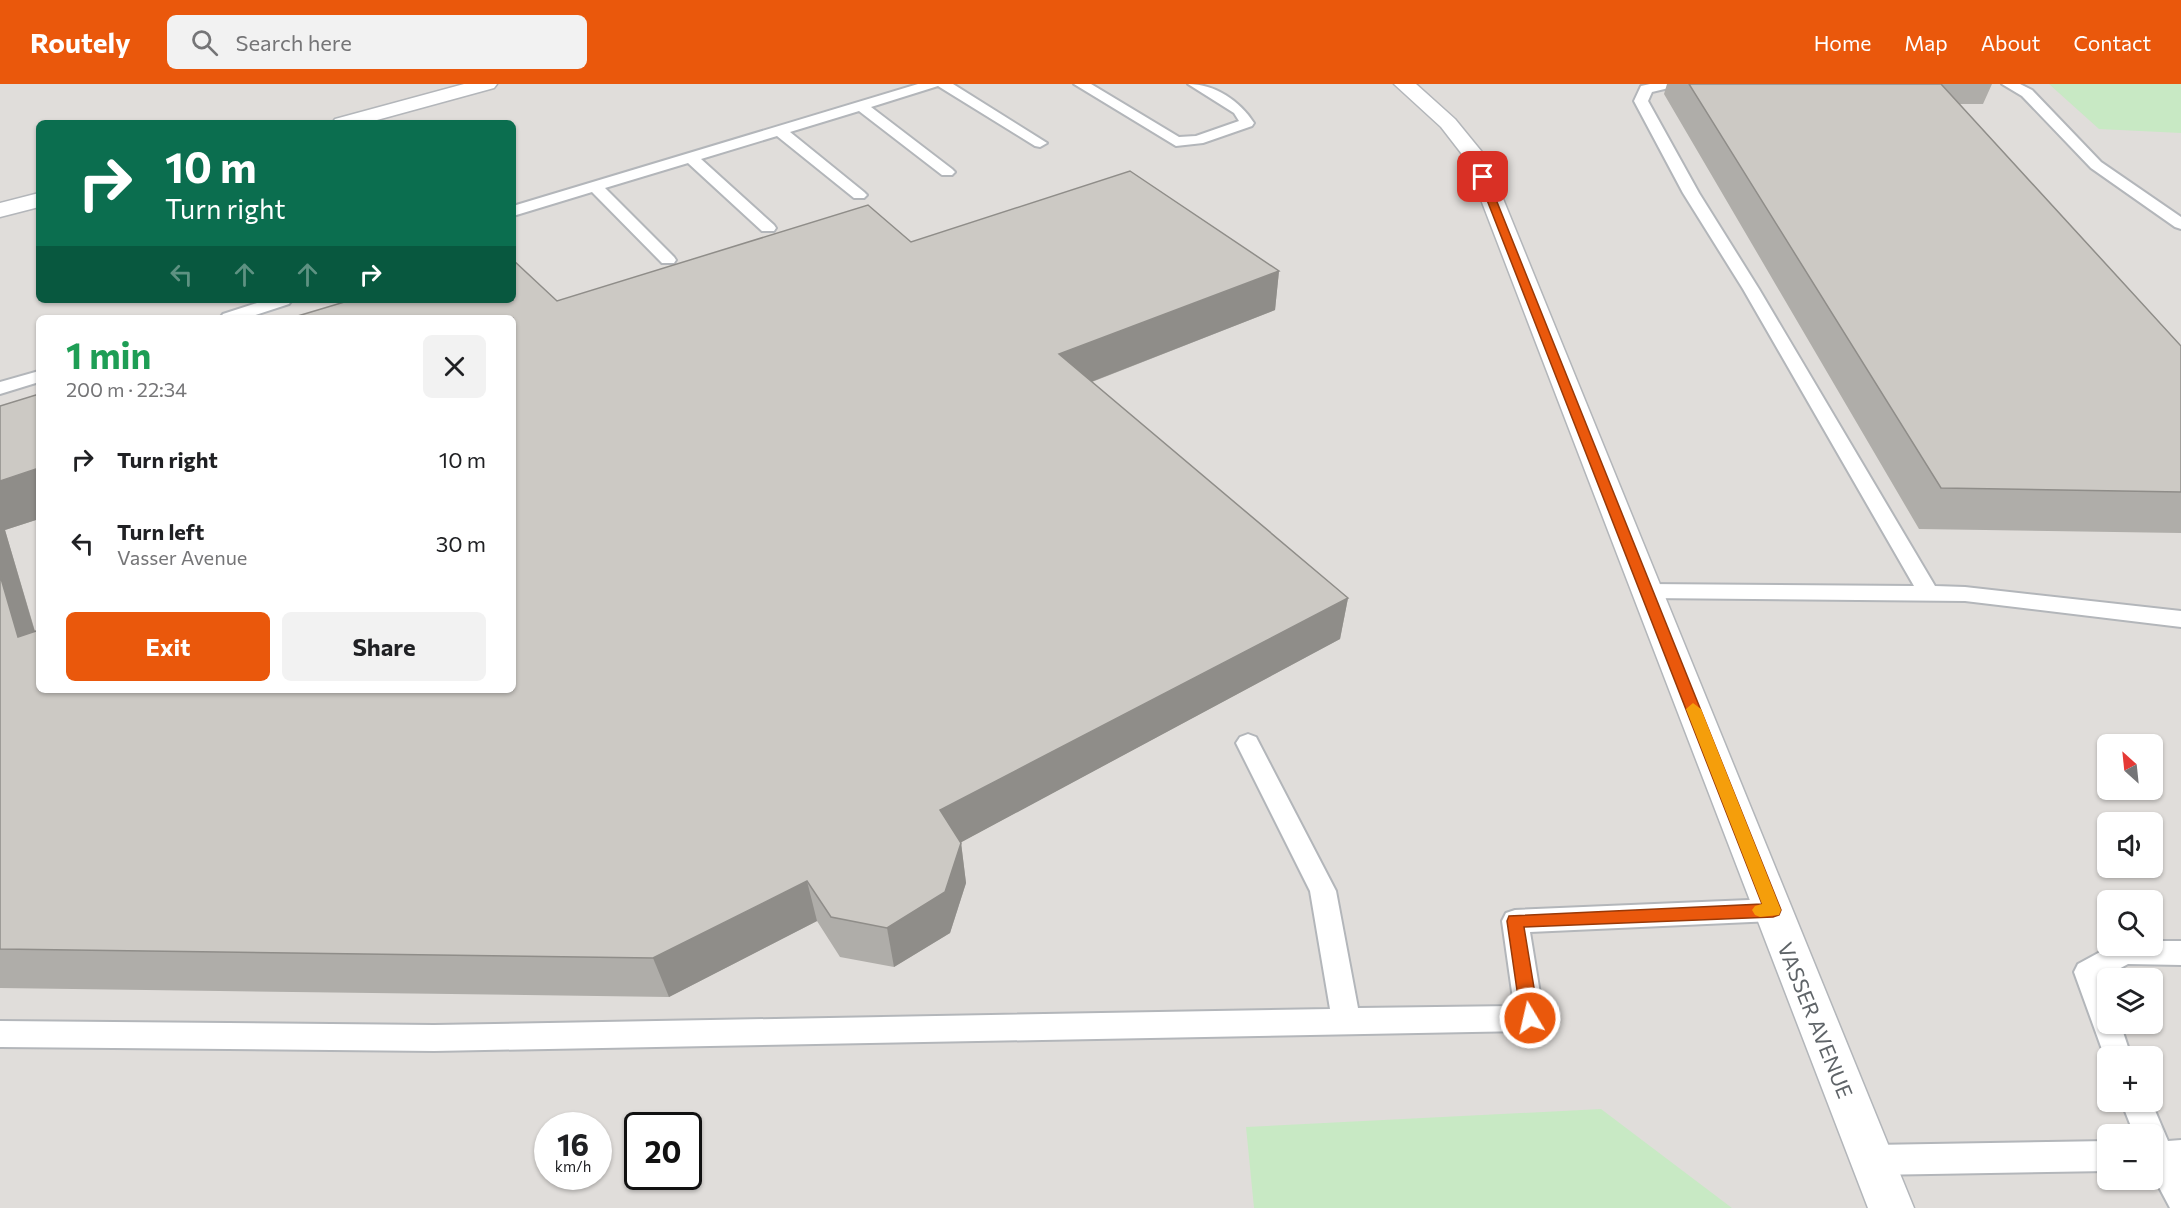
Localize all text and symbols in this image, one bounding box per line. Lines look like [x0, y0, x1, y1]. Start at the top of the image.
search box [167, 15, 587, 69]
text: Routely [30, 25, 131, 59]
icon: search [188, 26, 221, 59]
text: Search here [236, 29, 352, 56]
text: Home [1814, 30, 1871, 55]
text: Map [1904, 30, 1948, 55]
text: About [1981, 30, 2040, 55]
text: Contact [2073, 30, 2151, 55]
text: 10 m [165, 140, 257, 192]
icon: right [66, 144, 144, 222]
pin [1457, 151, 1508, 202]
icon: arrive [1466, 160, 1499, 193]
text: Turn right [165, 192, 285, 225]
icon: left [165, 258, 198, 291]
icon: ahead [228, 258, 261, 291]
icon: ahead [291, 258, 324, 291]
icon: right [354, 258, 387, 291]
text: 1 min [66, 332, 151, 376]
button: close [423, 335, 486, 398]
text: 200 m · 22:34 [66, 377, 187, 401]
icon: right [66, 443, 99, 476]
text: Turn right [117, 446, 218, 473]
text: 10 m [439, 446, 486, 473]
text: Turn left [117, 518, 204, 545]
icon: left [66, 527, 99, 560]
text: 30 m [436, 530, 486, 557]
text: Vasser Avenue [117, 545, 247, 569]
button: Exit [66, 612, 270, 681]
button: Share [282, 612, 486, 681]
north arrow [2097, 734, 2163, 800]
map controls [2097, 734, 2163, 1190]
button: sound [2097, 812, 2163, 878]
button: search [2097, 890, 2163, 956]
street label: VASSER AVENUE [1773, 938, 1859, 1102]
button: layers [2097, 968, 2163, 1034]
position arrow [1498, 986, 1562, 1050]
button: + [2097, 1046, 2163, 1112]
speed limit sign: 20 [624, 1112, 702, 1190]
button: − [2097, 1124, 2163, 1190]
text: 16 [557, 1125, 589, 1162]
text: km/h [555, 1157, 591, 1175]

